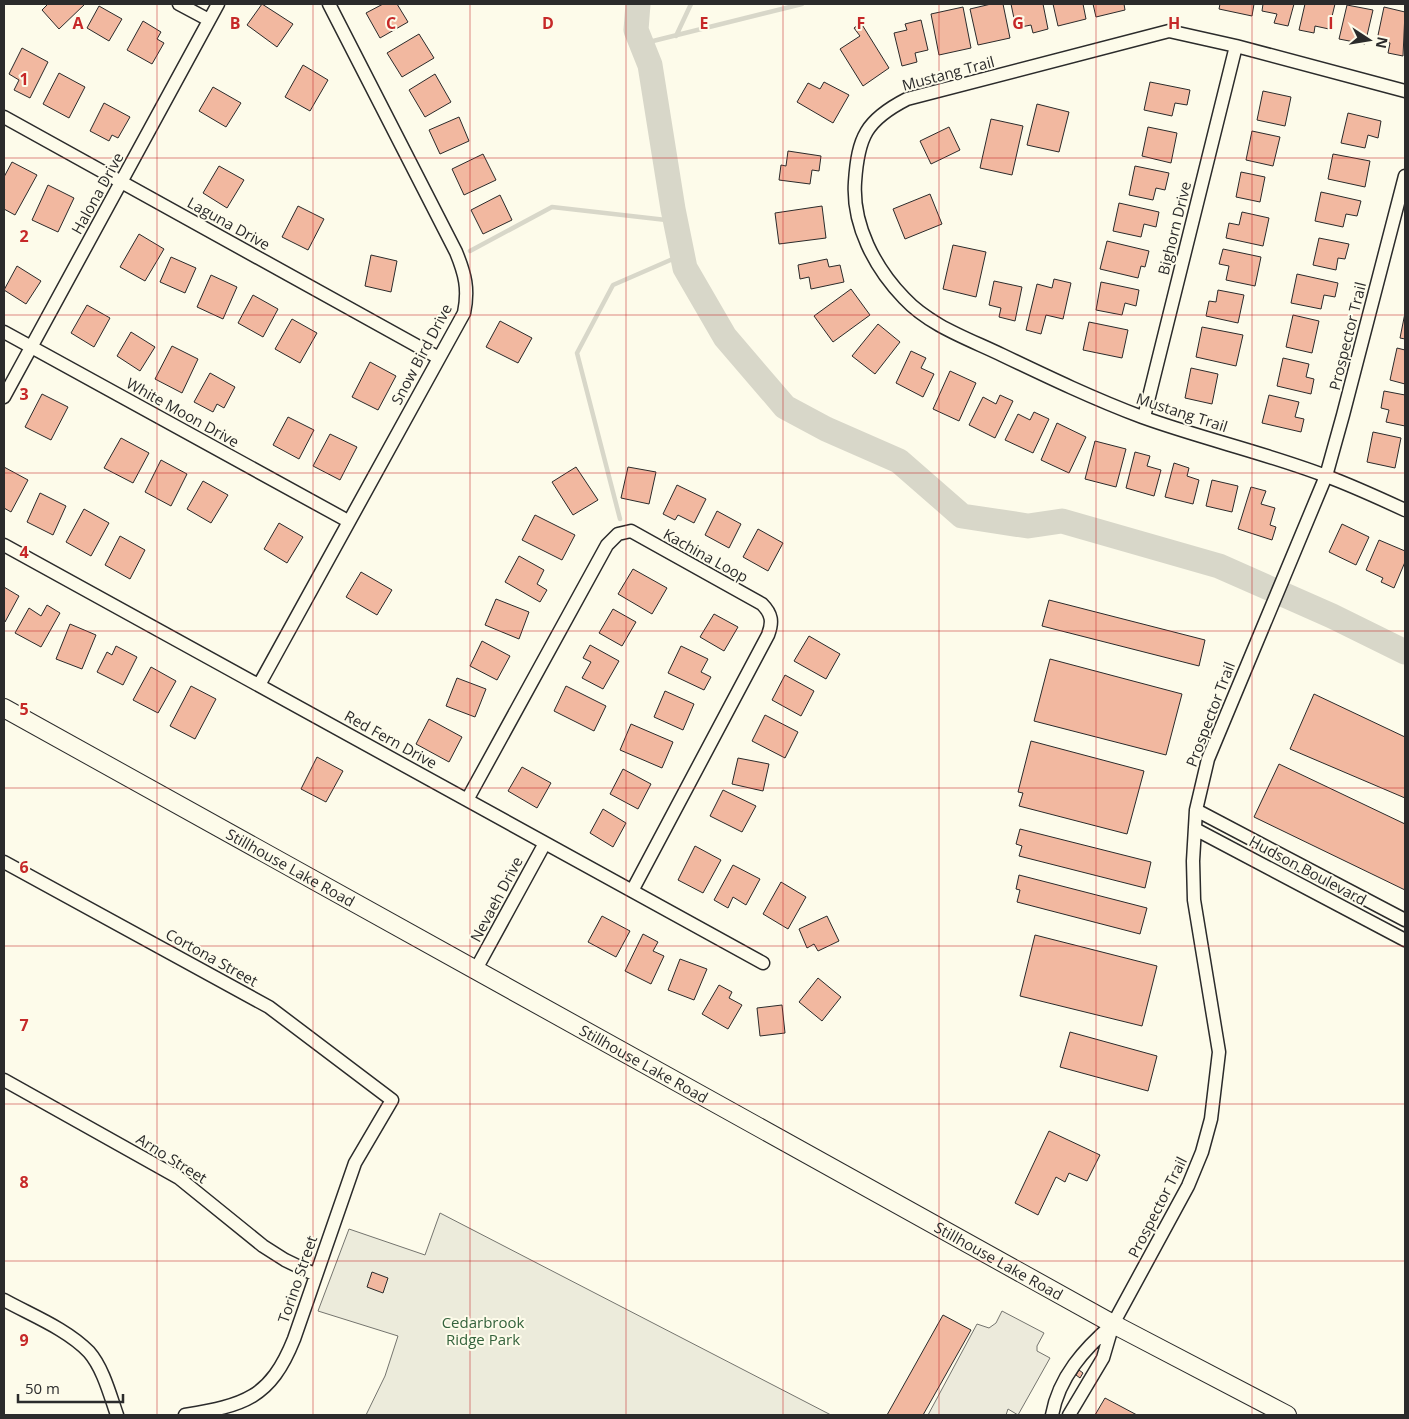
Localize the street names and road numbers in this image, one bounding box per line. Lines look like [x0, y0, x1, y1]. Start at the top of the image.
street label: Mustang Trail [900, 51, 996, 95]
street label: Halona Drive [66, 149, 128, 237]
street label: Bighorn Drive [1153, 179, 1195, 277]
street label: Laguna Drive [184, 192, 274, 254]
street label: Prospector Trail [1324, 280, 1370, 392]
street label: Snow Bird Drive [386, 300, 456, 408]
street label: White Moon Drive [123, 373, 243, 451]
street label: Mustang Trail [1134, 388, 1230, 436]
street label: Kachina Loop [660, 523, 752, 587]
street label: Prospector Trail [1181, 659, 1239, 769]
street label: Red Fern Drive [341, 705, 441, 773]
street label: Stillhouse Lake Road [223, 824, 359, 911]
street label: Hudson Boulevard [1246, 831, 1370, 909]
street label: Nevaeh Drive [465, 853, 527, 945]
street label: Cortona Street [162, 923, 262, 991]
street label: Stillhouse Lake Road [576, 1020, 712, 1107]
street label: Arno Street [133, 1128, 211, 1188]
street label: Prospector Trail [1123, 1153, 1191, 1261]
street label: Stillhouse Lake Road [931, 1217, 1067, 1304]
street label: Torino Street [273, 1233, 321, 1325]

